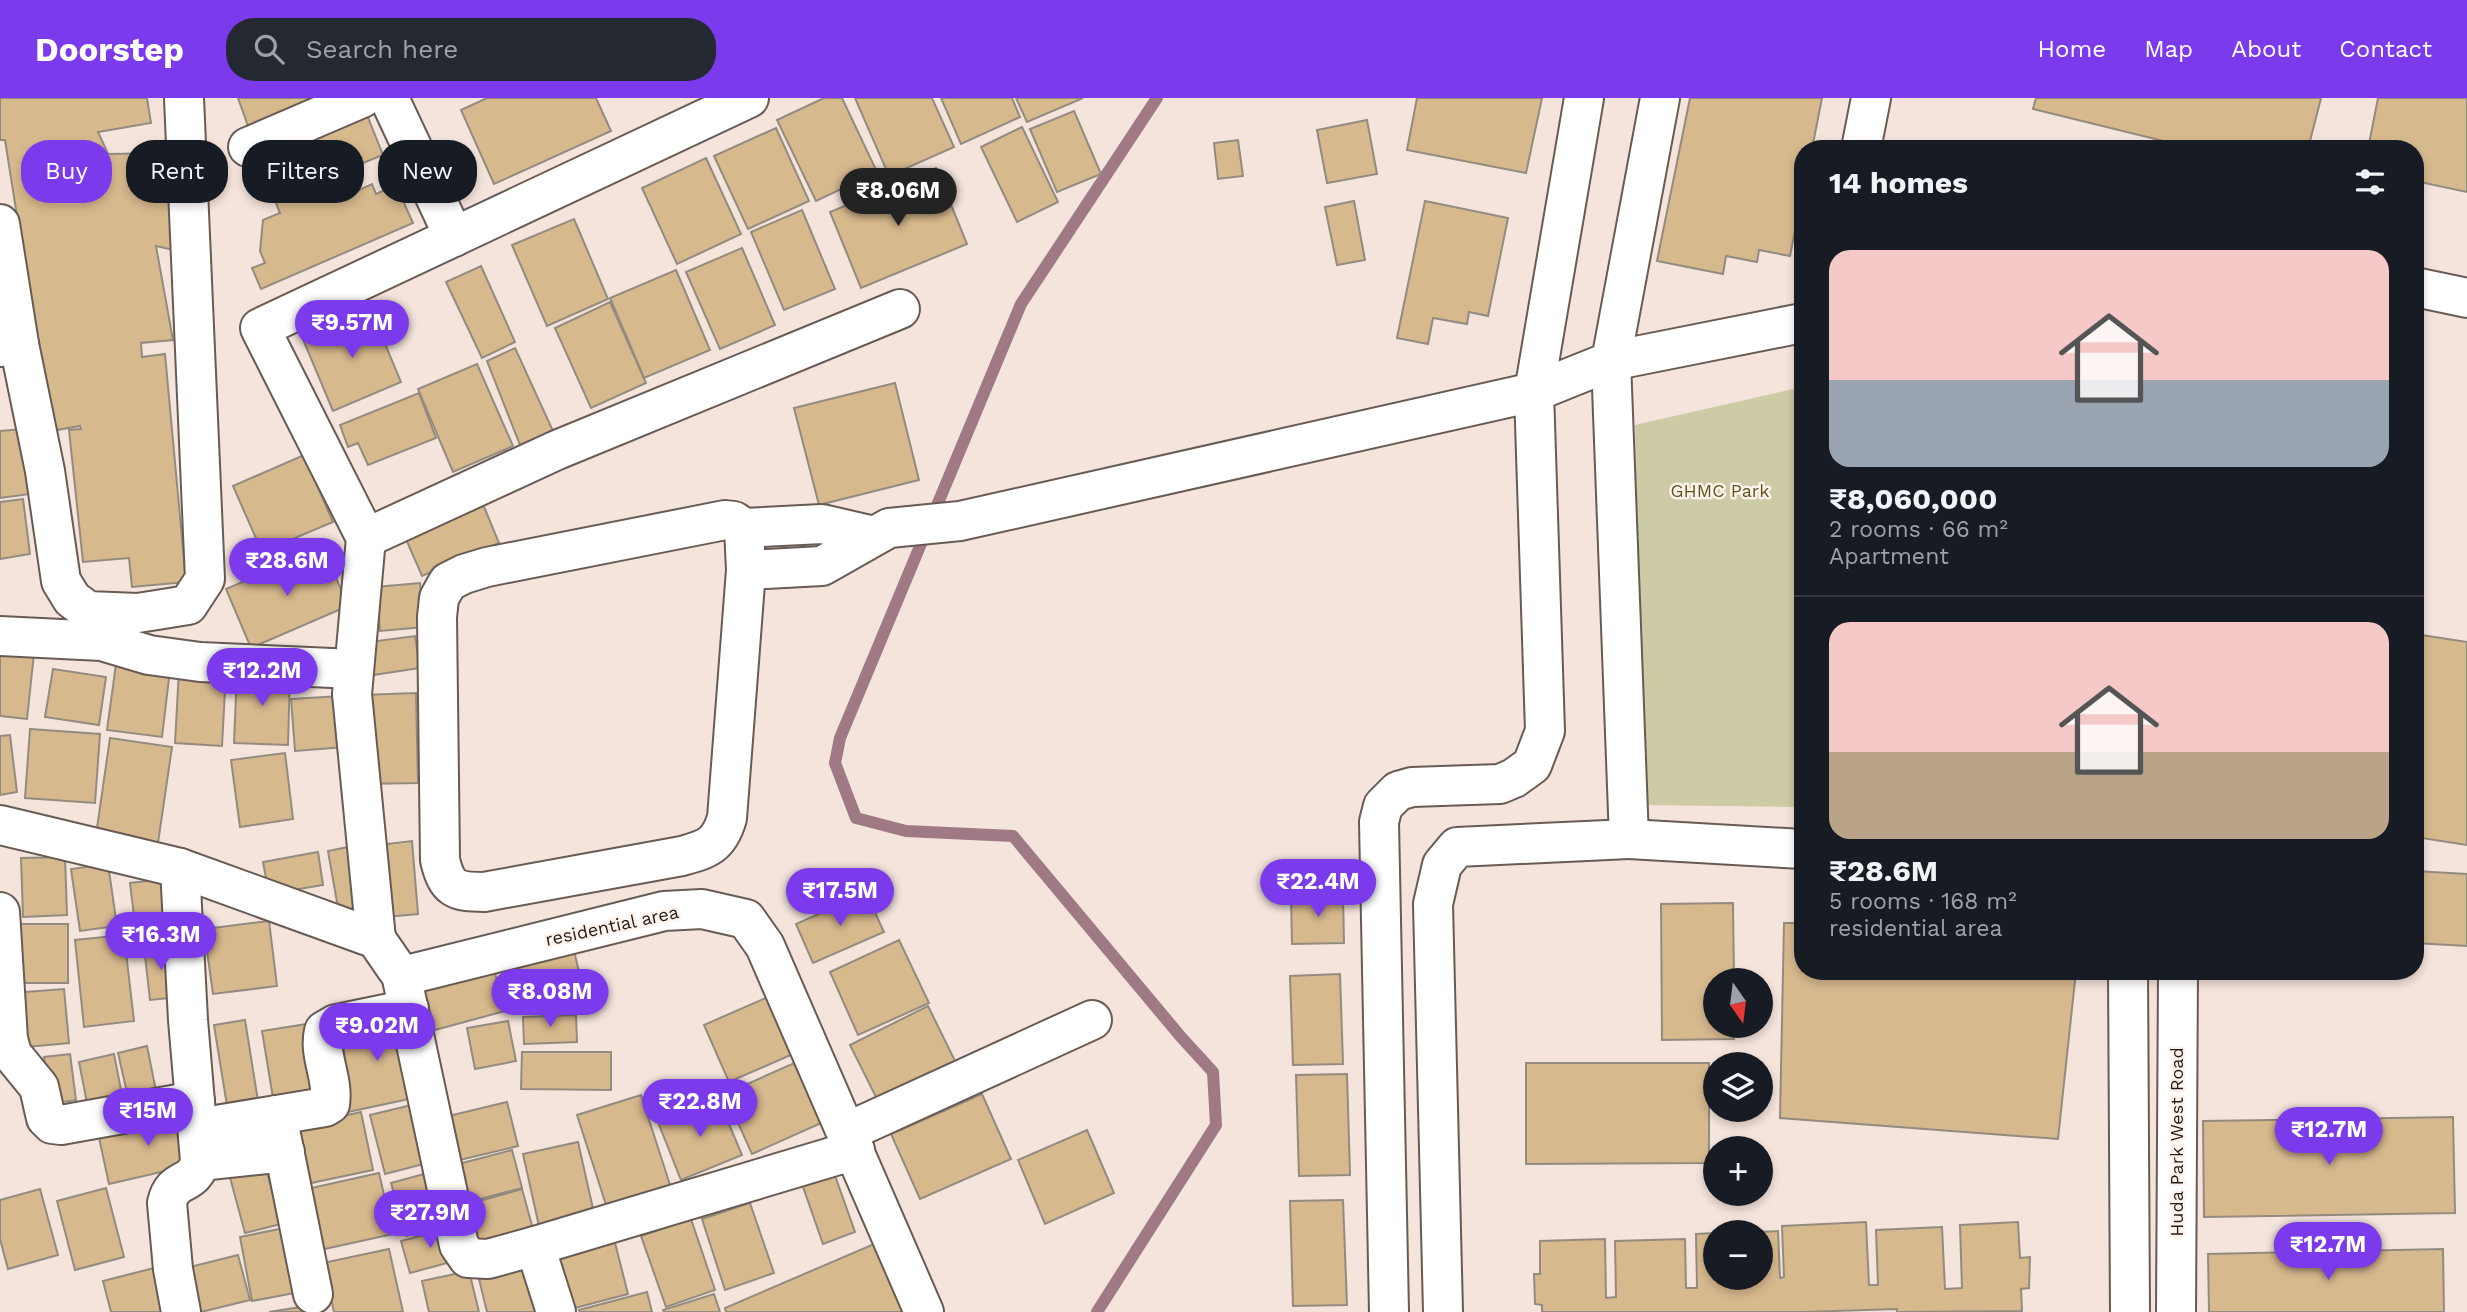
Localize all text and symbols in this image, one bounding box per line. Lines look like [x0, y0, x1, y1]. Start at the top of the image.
search box [226, 18, 716, 81]
text: Doorstep [35, 30, 184, 69]
icon: search [250, 30, 288, 68]
text: Search here [306, 34, 458, 64]
text: Home [2038, 35, 2106, 63]
text: Map [2144, 35, 2193, 63]
text: About [2231, 35, 2301, 63]
text: Contact [2339, 35, 2432, 63]
chip: Buy [21, 140, 112, 203]
chip: Rent [126, 140, 228, 203]
chip: Filters [242, 140, 364, 203]
chip: New [378, 140, 477, 203]
icon: filters [2351, 163, 2389, 201]
text: 14 homes [1829, 165, 1968, 200]
pin: ₹8.06M [841, 169, 955, 228]
text: ₹8.06M [856, 177, 940, 204]
icon: home [2046, 295, 2172, 421]
pin: ₹9.57M [295, 300, 409, 360]
text: ₹9.57M [311, 309, 393, 336]
park label: GHMC Park [1671, 480, 1769, 501]
text: ₹8,060,000 [1829, 481, 1997, 516]
text: 2 rooms · 66 m² [1829, 516, 2008, 543]
pin: ₹28.6M [230, 538, 344, 598]
text: Apartment [1829, 543, 1949, 570]
text: ₹28.6M [245, 547, 329, 574]
pin: ₹12.2M [205, 648, 319, 708]
text: ₹12.2M [223, 657, 301, 684]
icon: home [2046, 667, 2172, 793]
text: ₹28.6M [1829, 853, 1938, 888]
pin: ₹22.4M [1261, 860, 1375, 919]
pin: ₹17.5M [783, 868, 897, 928]
text: ₹22.4M [1276, 868, 1360, 895]
text: ₹17.5M [802, 877, 878, 904]
text: 5 rooms · 168 m² [1829, 888, 2017, 915]
street label: residential area [543, 901, 680, 950]
pin: ₹16.3M [104, 912, 218, 972]
text: residential area [1829, 915, 2002, 942]
text: ₹16.3M [121, 921, 201, 948]
north arrow [1703, 968, 1773, 1038]
map controls [1703, 968, 1773, 1290]
pin: ₹8.08M [493, 970, 607, 1029]
text: ₹8.08M [508, 978, 592, 1005]
pin: ₹9.02M [320, 1004, 434, 1063]
text: ₹9.02M [335, 1012, 419, 1039]
street label: Huda Park West Road [2166, 1047, 2187, 1237]
button: layers [1703, 1052, 1773, 1122]
pin: ₹22.8M [643, 1080, 757, 1139]
pin: ₹15M [107, 1088, 189, 1148]
text: ₹22.8M [658, 1088, 742, 1115]
text: ₹15M [119, 1097, 177, 1124]
pin: ₹12.7M [2272, 1108, 2386, 1167]
text: ₹12.7M [2291, 1116, 2367, 1143]
button: + [1703, 1136, 1773, 1206]
pin: ₹27.9M [373, 1190, 487, 1250]
text: ₹27.9M [390, 1199, 470, 1226]
button: − [1703, 1220, 1773, 1290]
pin: ₹12.7M [2271, 1222, 2385, 1282]
text: ₹12.7M [2290, 1231, 2366, 1258]

